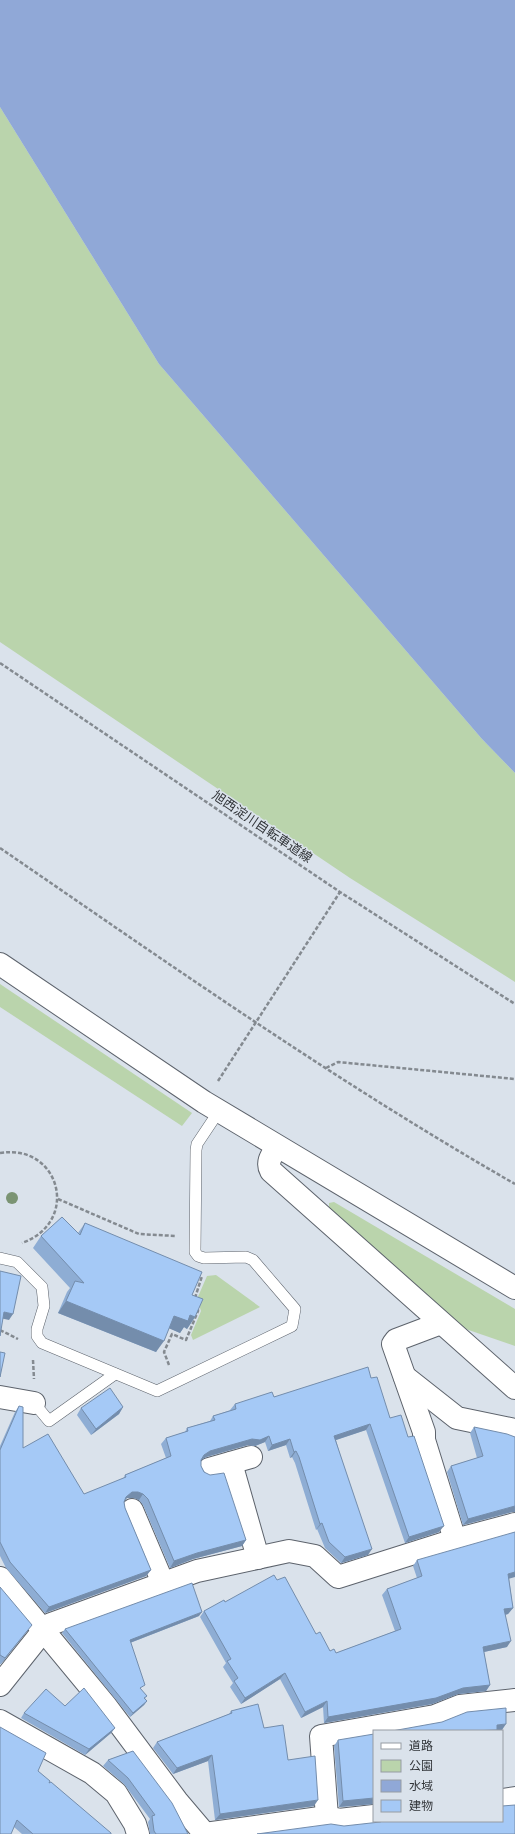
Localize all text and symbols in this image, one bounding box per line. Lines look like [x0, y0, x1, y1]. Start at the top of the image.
street label: 旭西淀川自転車道線 [208, 787, 316, 867]
legend [373, 1730, 503, 1822]
text: 道路 [409, 1738, 433, 1754]
text: 公園 [409, 1758, 433, 1774]
text: 水域 [409, 1778, 433, 1794]
text: 建物 [409, 1798, 433, 1814]

